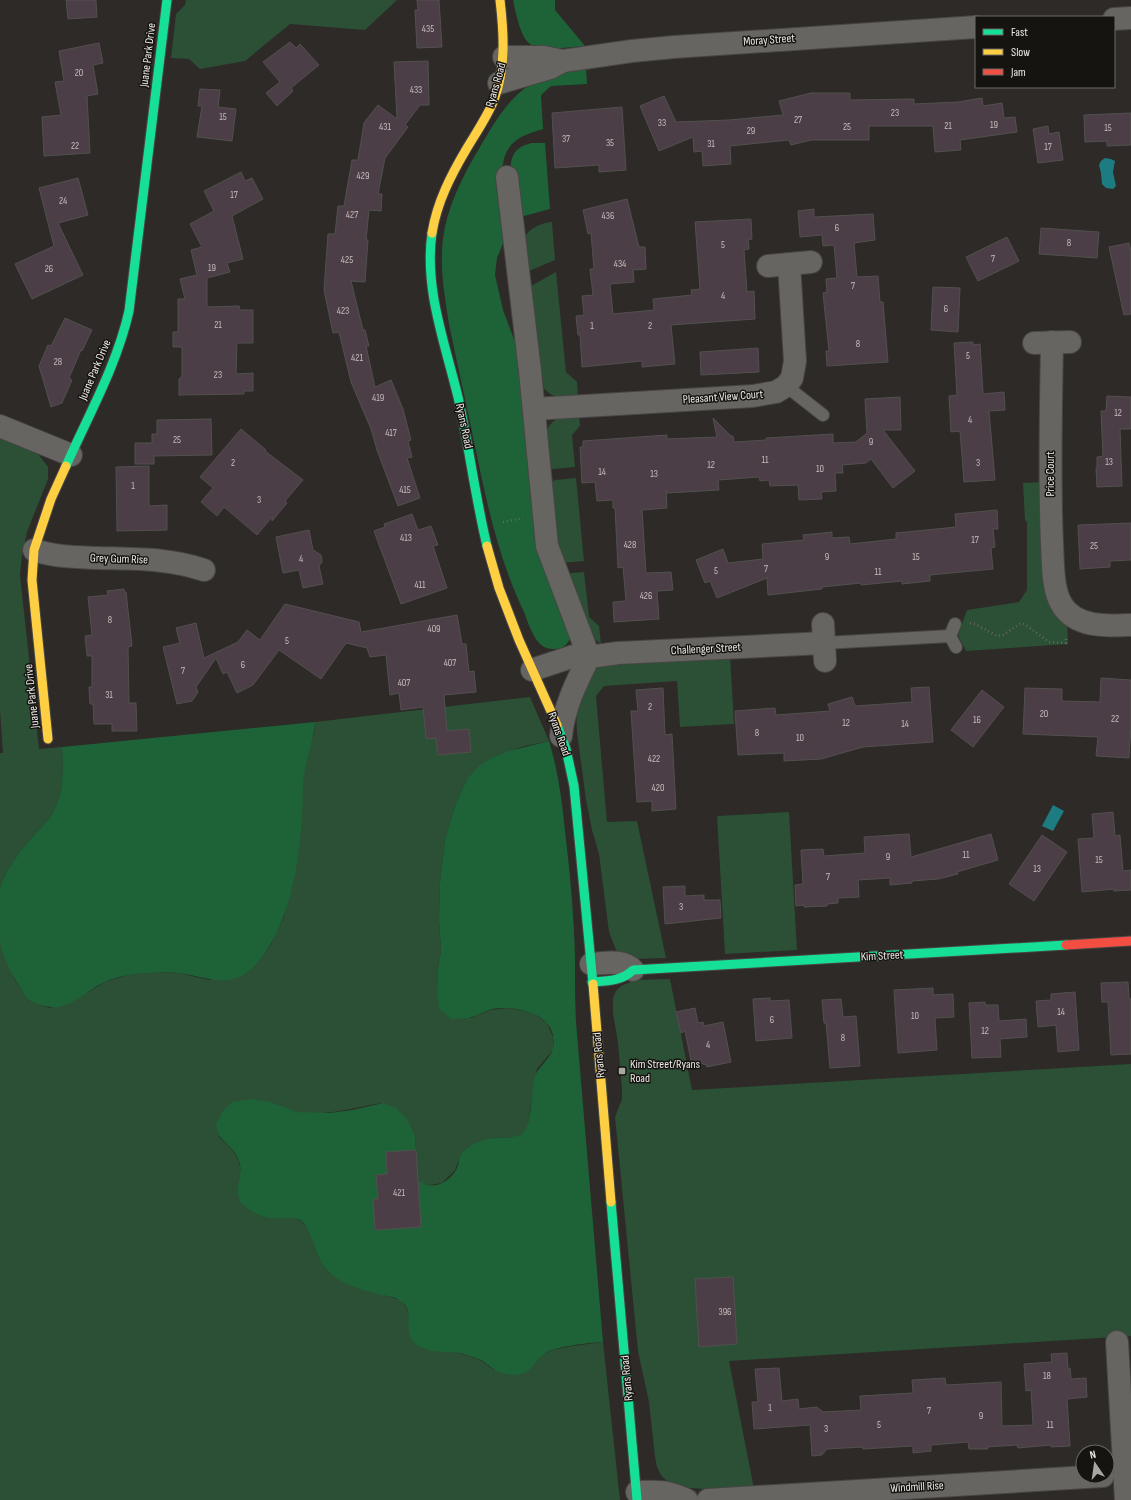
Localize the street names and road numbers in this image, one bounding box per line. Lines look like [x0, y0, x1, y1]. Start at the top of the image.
street label: Juane Park Drive [137, 22, 159, 89]
street label: Moray Street [743, 31, 796, 49]
street label: Ryans Road [482, 61, 510, 109]
street label: Juane Park Drive [75, 337, 115, 403]
street label: Pleasant View Court [682, 387, 764, 407]
street label: Ryans Road [452, 402, 476, 450]
street label: Price Court [1043, 451, 1058, 497]
street label: Grey Gum Rise [90, 550, 148, 568]
street label: Challenger Street [671, 640, 742, 658]
street label: Juane Park Drive [21, 663, 43, 730]
street label: Ryans Road [544, 710, 574, 758]
street label: Kim Street [860, 947, 904, 965]
street label: Ryans Road [590, 1032, 608, 1078]
street label: Ryans Road [618, 1355, 636, 1401]
street label: Windmill Rise [890, 1478, 944, 1496]

